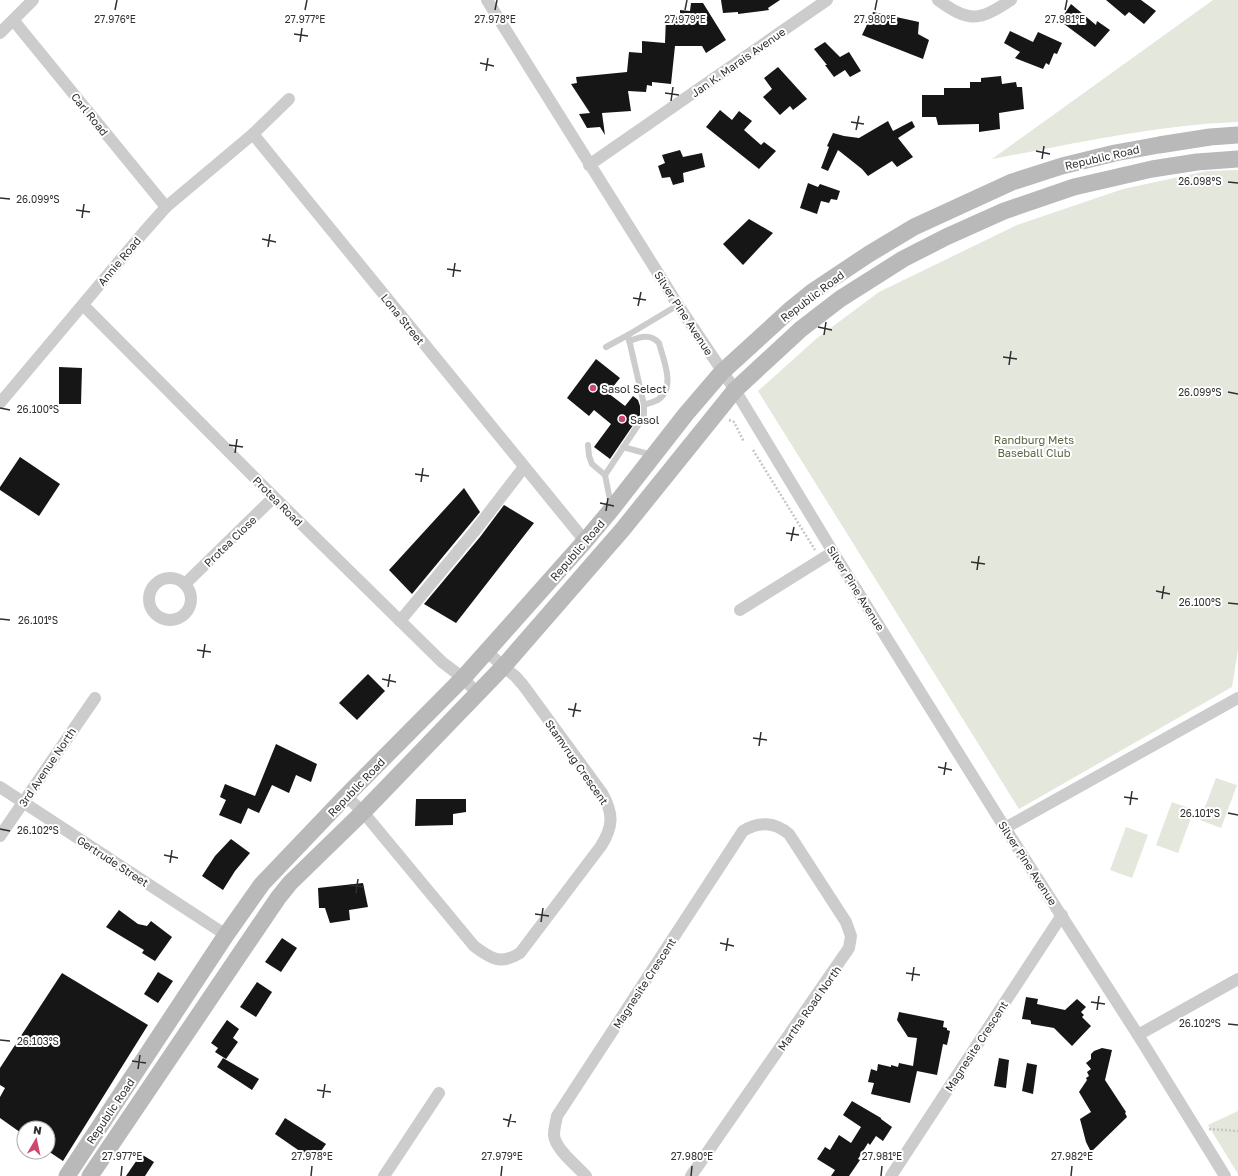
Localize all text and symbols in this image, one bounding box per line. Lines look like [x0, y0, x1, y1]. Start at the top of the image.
text: 27.976°E [94, 13, 136, 25]
text: 27.977°E [285, 13, 325, 25]
text: 27.978°E [474, 13, 516, 25]
text: 27.979°E [664, 13, 706, 25]
text: 27.980°E [854, 13, 896, 25]
text: 27.981°E [1045, 13, 1085, 25]
street label: Jan K. Marais Avenue [688, 25, 788, 99]
street label: Carl Road [69, 90, 111, 138]
street label: Republic Road [1063, 142, 1141, 172]
text: 26.098°S [1178, 175, 1222, 187]
text: 26.099°S [16, 193, 60, 205]
street label: Annie Road [95, 234, 143, 288]
street label: Republic Road [778, 268, 846, 324]
street label: Silver Pine Avenue [652, 269, 716, 357]
street label: Lona Street [379, 291, 427, 347]
place label: Sasol Select [601, 382, 667, 395]
marker: Sasol Select [588, 383, 598, 393]
text: 26.099°S [1178, 386, 1222, 398]
text: 26.100°S [17, 403, 59, 415]
place label: Sasol [630, 413, 660, 426]
marker: Sasol [617, 414, 627, 424]
park label: Randburg Mets Baseball Club [994, 433, 1074, 459]
street label: Protea Road [251, 474, 305, 528]
street label: Protea Close [201, 513, 259, 569]
street label: Republic Road [547, 517, 607, 583]
street label: Silver Pine Avenue [825, 543, 887, 633]
text: 26.100°S [1179, 596, 1221, 608]
text: 26.101°S [18, 614, 58, 626]
street label: Stamvrug Crescent [543, 717, 611, 807]
street label: 3rd Avenue North [16, 725, 78, 809]
street label: Republic Road [325, 755, 387, 819]
text: 26.101°S [1180, 807, 1220, 819]
street label: Silver Pine Avenue [996, 819, 1060, 907]
text: 26.102°S [17, 824, 59, 836]
street label: Gertrude Street [75, 833, 151, 889]
street label: Magnesite Crescent [610, 935, 678, 1031]
street label: Martha Road North [775, 963, 843, 1053]
street label: Magnesite Crescent [942, 998, 1010, 1094]
text: 26.102°S [1179, 1017, 1221, 1029]
text: 26.103°S [17, 1035, 59, 1047]
street label: Republic Road [83, 1076, 137, 1146]
north arrow [16, 1120, 56, 1160]
text: N [32, 1123, 43, 1137]
text: 27.977°E [102, 1150, 142, 1162]
text: 27.978°E [291, 1150, 333, 1162]
text: 27.979°E [481, 1150, 523, 1162]
text: 27.980°E [671, 1150, 713, 1162]
text: 27.981°E [862, 1150, 902, 1162]
text: 27.982°E [1051, 1150, 1093, 1162]

